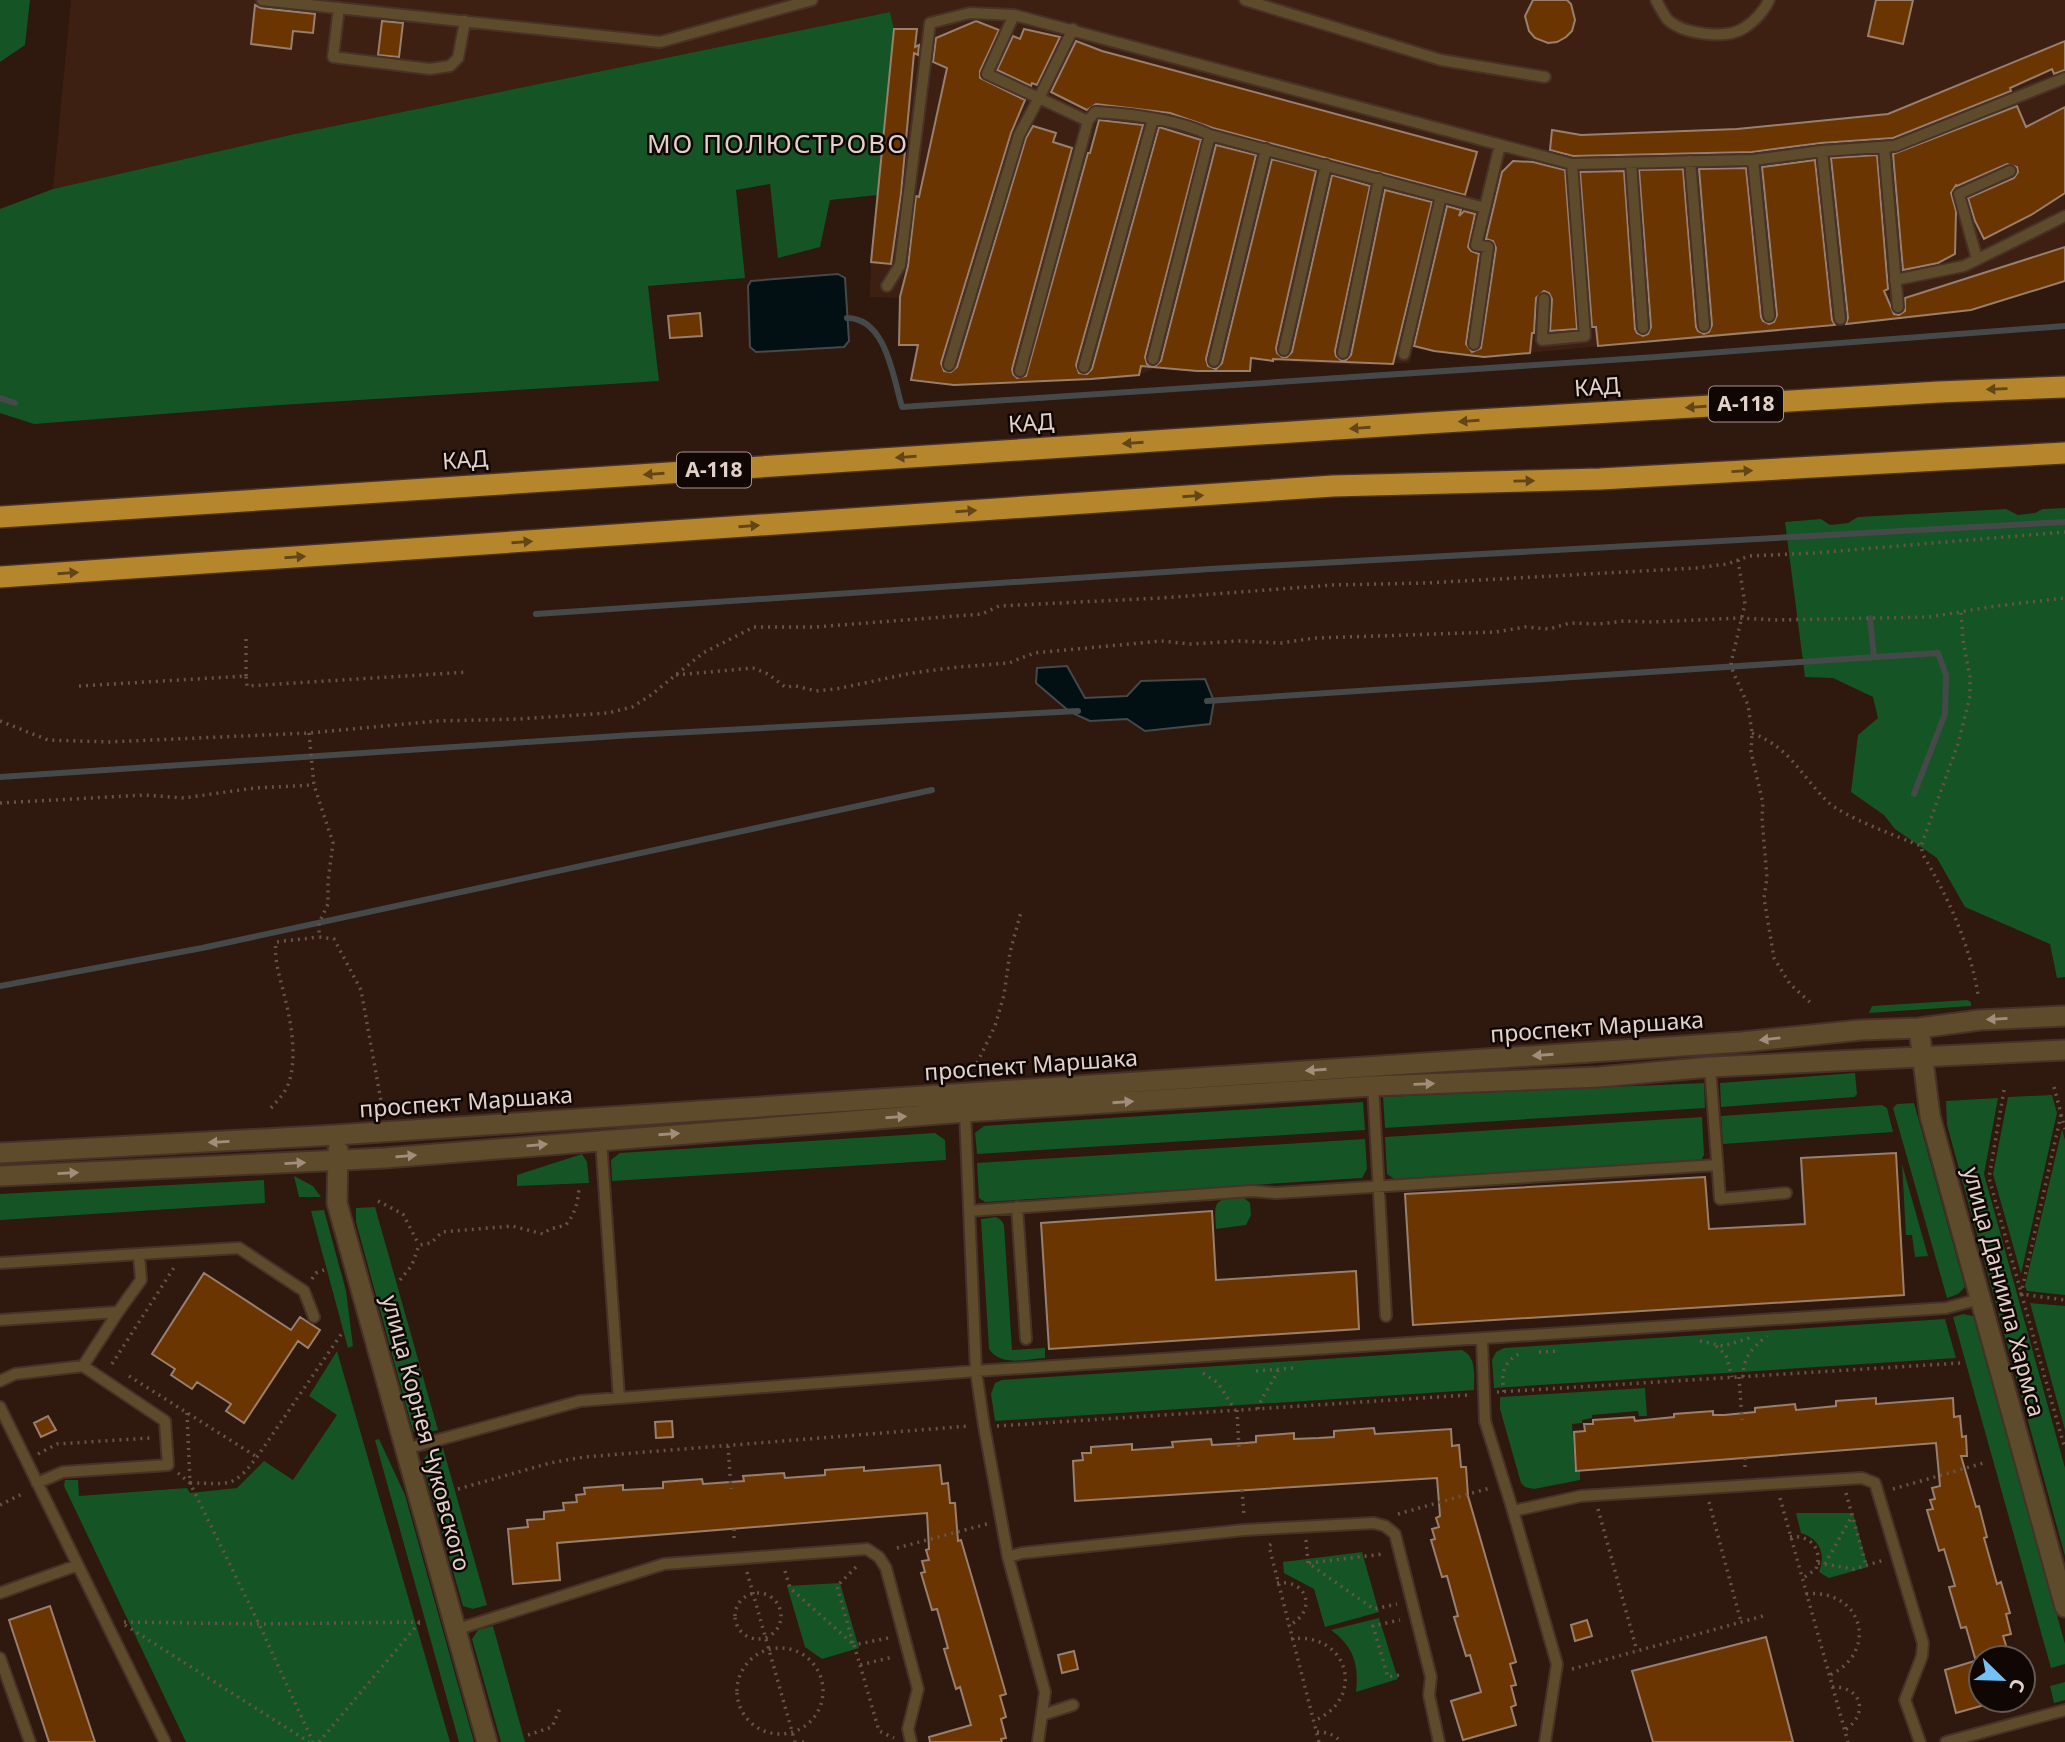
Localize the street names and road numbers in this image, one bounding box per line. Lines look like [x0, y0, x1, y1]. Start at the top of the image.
street label: КАД [1573, 368, 1621, 404]
road number: А-118 [1709, 386, 1783, 422]
street label: КАД [1007, 404, 1055, 440]
street label: КАД [441, 441, 489, 477]
road number: А-118 [677, 452, 751, 488]
street label: проспект Маршака [1489, 1003, 1705, 1049]
street label: проспект Маршака [923, 1041, 1139, 1087]
street label: проспект Маршака [358, 1078, 574, 1124]
street label: улица Даниила Хармса [1956, 1163, 2054, 1420]
street label: улица Корнея Чуковского [375, 1291, 479, 1574]

